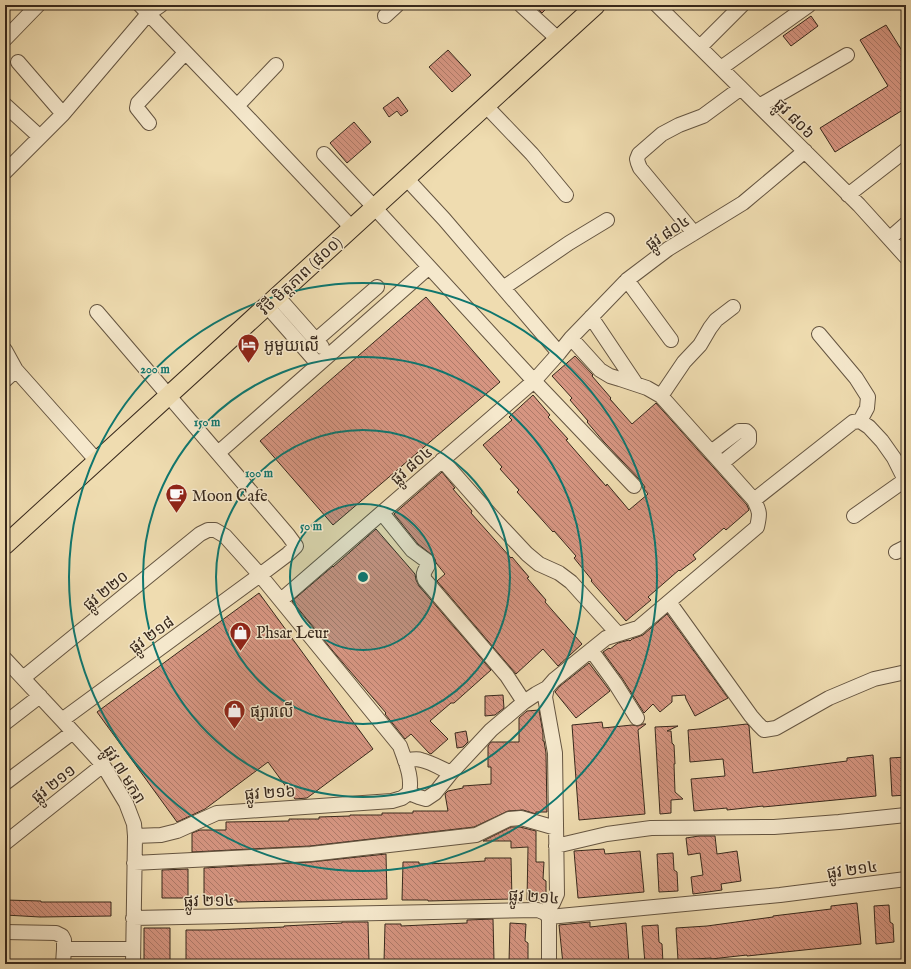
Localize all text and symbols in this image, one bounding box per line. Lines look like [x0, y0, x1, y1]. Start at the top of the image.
street label: ផ្លូវ ៨០៦ [767, 95, 818, 146]
street label: ផ្លូវ ៨០៤ [642, 212, 696, 258]
street label: វិថី មិត្តភាព (៨០០) [253, 231, 347, 321]
hotel icon: អូមួយលេី [235, 332, 261, 365]
place label: អូមួយលេី [264, 335, 319, 357]
text: 200 m [140, 362, 170, 377]
text: 150 m [194, 415, 221, 430]
street label: ផ្លូវ ៨០៤ [387, 443, 439, 492]
text: 100 m [245, 466, 274, 481]
cafe icon: Moon Cafe [163, 482, 189, 515]
place label: Moon Cafe [192, 487, 268, 507]
text: 50 m [300, 519, 323, 534]
street label: ផ្លូវ ២២០ [79, 567, 135, 618]
centre of rings [356, 570, 370, 584]
street label: ផ្លូវ ២១៨ [126, 612, 180, 661]
shop icon: Phsar Leur [227, 619, 253, 652]
place label: Phsar Leur [256, 624, 329, 644]
shop icon: ផ្សារលើ [222, 698, 248, 731]
place label: ផ្សារលើ [250, 701, 294, 723]
street label: ផ្លូវ ៧ មករា [95, 742, 149, 809]
street label: ផ្លូវ ២១១ [28, 761, 82, 810]
street label: ផ្លូវ ២១៦ [244, 782, 297, 808]
street label: ផ្លូវ ២១៤ [826, 858, 879, 887]
street label: ផ្លូវ ២១៤ [507, 886, 560, 912]
street label: ផ្លូវ ២១៤ [183, 892, 235, 915]

